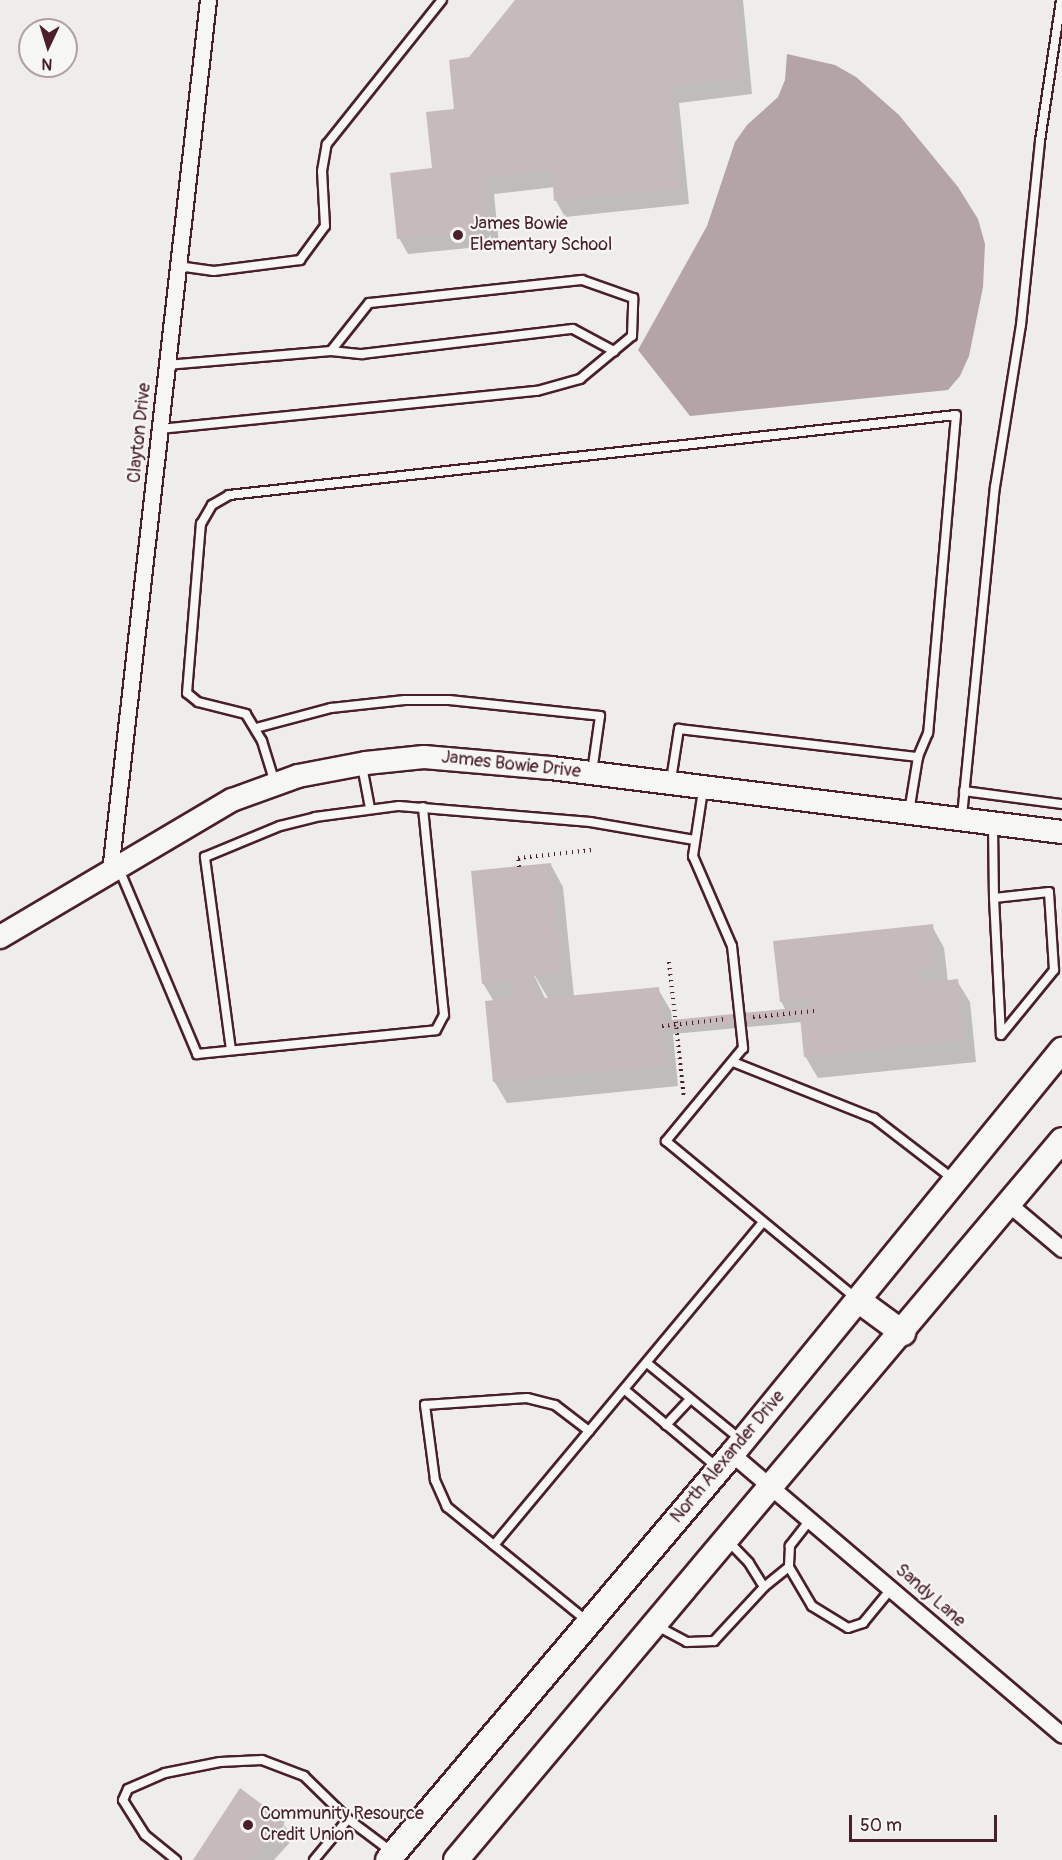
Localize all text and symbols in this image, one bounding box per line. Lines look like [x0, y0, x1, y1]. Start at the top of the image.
north arrow [18, 18, 78, 78]
text: N [41, 54, 53, 74]
place label: James Bowie Elementary School [470, 214, 612, 256]
marker: James Bowie Elementary School [451, 228, 465, 242]
street label: Clayton Drive [124, 382, 156, 484]
street label: James Bowie Drive [440, 747, 582, 783]
street label: North Alexander Drive [666, 1386, 790, 1528]
street label: Sandy Lane [890, 1560, 970, 1632]
scale bar [852, 1803, 1000, 1841]
place label: Community Resource Credit Union [260, 1804, 424, 1846]
text: 50 m [860, 1814, 902, 1837]
marker: Community Resource Credit Union [241, 1818, 255, 1832]

